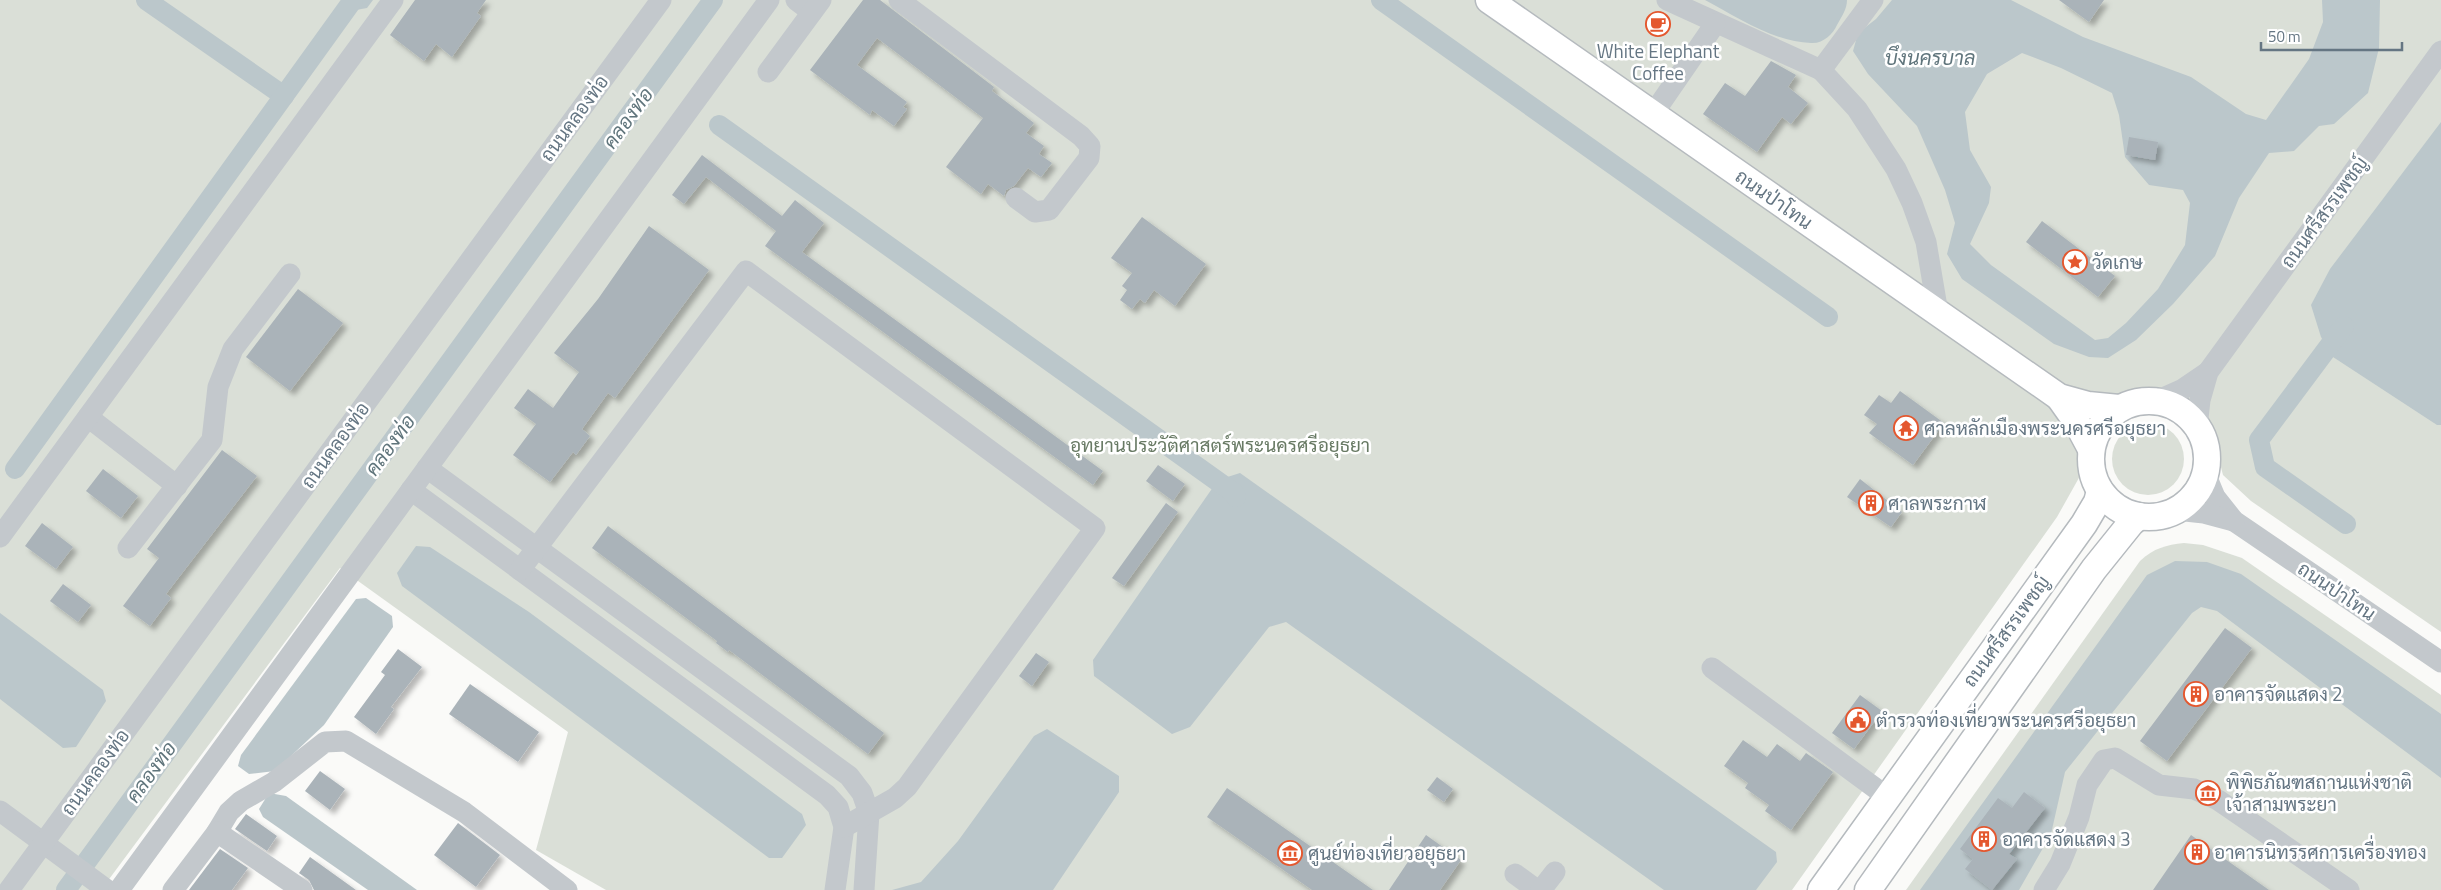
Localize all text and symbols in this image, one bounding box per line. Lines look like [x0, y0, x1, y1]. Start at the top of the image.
cafe icon: White Elephant Coffee [1645, 11, 1671, 37]
scale bar [2261, 20, 2402, 52]
text: 50 m [2268, 25, 2301, 48]
place label: White Elephant Coffee [1597, 36, 1720, 87]
water label: บึงนครบาล [1885, 42, 1975, 73]
street label: ถนนคลองท่อ [532, 68, 615, 167]
water label: คลองท่อ [595, 81, 661, 155]
street label: ถนนศรีสรรเพชญ์ [2273, 150, 2374, 274]
street label: ถนนป่าโทน [1730, 161, 1819, 236]
place label: วัดเกษ [2092, 247, 2144, 276]
place icon: วัดเกษ [2062, 249, 2088, 275]
street label: ถนนคลองท่อ [293, 395, 376, 494]
water label: คลองท่อ [357, 408, 423, 482]
place label: ศาลหลักเมืองพระนครศรีอยุธยา [1924, 413, 2166, 442]
temple icon: ศาลหลักเมืองพระนครศรีอยุธยา [1893, 415, 1919, 441]
park label: อุทยานประวัติศาสตร์พระนครศรีอยุธยา [1070, 430, 1370, 459]
place label: ศาลพระกาฬ [1888, 488, 1987, 517]
building icon: ศาลพระกาฬ [1858, 490, 1884, 516]
street label: ถนนป่าโทน [2292, 554, 2382, 627]
street label: ถนนศรีสรรเพชญ์ [1955, 569, 2056, 693]
place label: อาคารจัดแสดง 2 [2214, 679, 2343, 708]
building icon: อาคารจัดแสดง 2 [2183, 681, 2209, 707]
place label: ตำรวจท่องเที่ยวพระนครศรีอยุธยา [1876, 703, 2136, 734]
public building icon: ตำรวจท่องเที่ยวพระนครศรีอยุธยา [1845, 707, 1871, 733]
street label: ถนนคลองท่อ [53, 722, 136, 821]
water label: คลองท่อ [118, 735, 184, 809]
place label: พิพิธภัณฑสถานแห่งชาติ เจ้าสามพระยา [2226, 767, 2412, 818]
museum icon: พิพิธภัณฑสถานแห่งชาติ เจ้าสามพระยา [2195, 780, 2221, 806]
place label: อาคารจัดแสดง 3 [2002, 824, 2131, 853]
building icon: อาคารจัดแสดง 3 [1971, 826, 1997, 852]
place label: อาคารนิทรรศการเครื่องทอง [2214, 835, 2427, 866]
place label: ศูนย์ท่องเที่ยวอยุธยา [1308, 836, 1466, 867]
building icon: อาคารนิทรรศการเครื่องทอง [2184, 839, 2210, 865]
museum icon: ศูนย์ท่องเที่ยวอยุธยา [1277, 840, 1303, 866]

